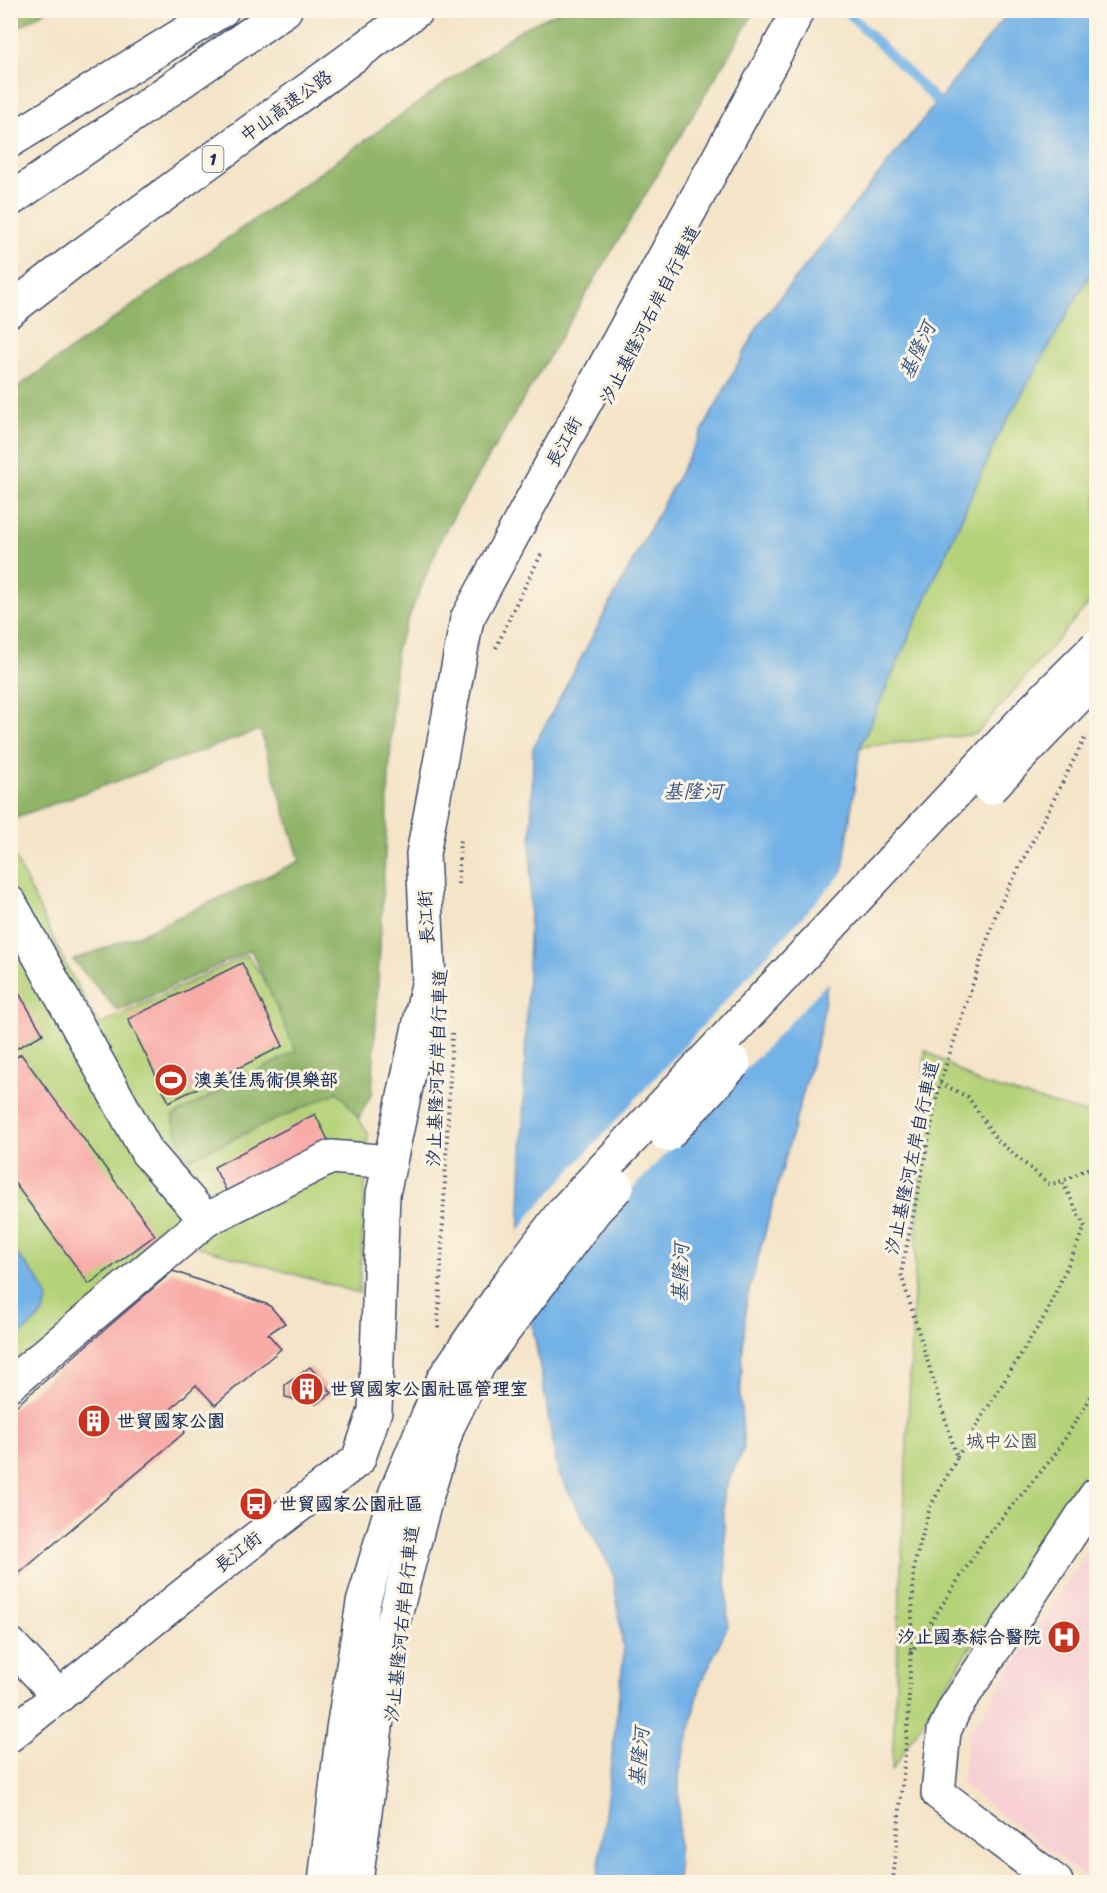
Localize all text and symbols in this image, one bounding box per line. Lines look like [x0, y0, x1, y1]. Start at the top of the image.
street label: 中山高速公路 [233, 61, 339, 151]
road number: 1 [202, 146, 224, 172]
street label: 汐止基隆河右岸自行車道 [591, 220, 709, 410]
water label: 基隆河 [889, 313, 947, 385]
street label: 長江街 [537, 411, 591, 473]
water label: 基隆河 [663, 774, 726, 809]
street label: 長江街 [409, 889, 443, 945]
street label: 汐止基隆河右岸自行車道 [418, 969, 456, 1167]
street label: 汐止基隆河左岸自行車道 [876, 1058, 948, 1258]
sports icon: 澳美佳馬術俱樂部 [153, 1062, 189, 1098]
place label: 澳美佳馬術俱樂部 [194, 1064, 338, 1096]
water label: 基隆河 [662, 1239, 699, 1304]
building icon: 世貿國家公園社區管理室 [289, 1371, 325, 1407]
place label: 世貿國家公園社區管理室 [330, 1373, 528, 1405]
building icon: 世貿國家公園 [76, 1403, 112, 1439]
place label: 世貿國家公園 [117, 1405, 225, 1437]
park label: 城中公園 [966, 1425, 1038, 1457]
bus stop icon: 世貿國家公園社區 [238, 1486, 274, 1522]
place label: 世貿國家公園社區 [279, 1488, 423, 1520]
street label: 長江街 [207, 1523, 269, 1581]
street label: 汐止基隆河右岸自行車道 [376, 1524, 428, 1724]
hospital icon: 汐止國泰綜合醫院 [1046, 1619, 1082, 1655]
place label: 汐止國泰綜合醫院 [897, 1621, 1041, 1653]
water label: 基隆河 [619, 1723, 660, 1788]

